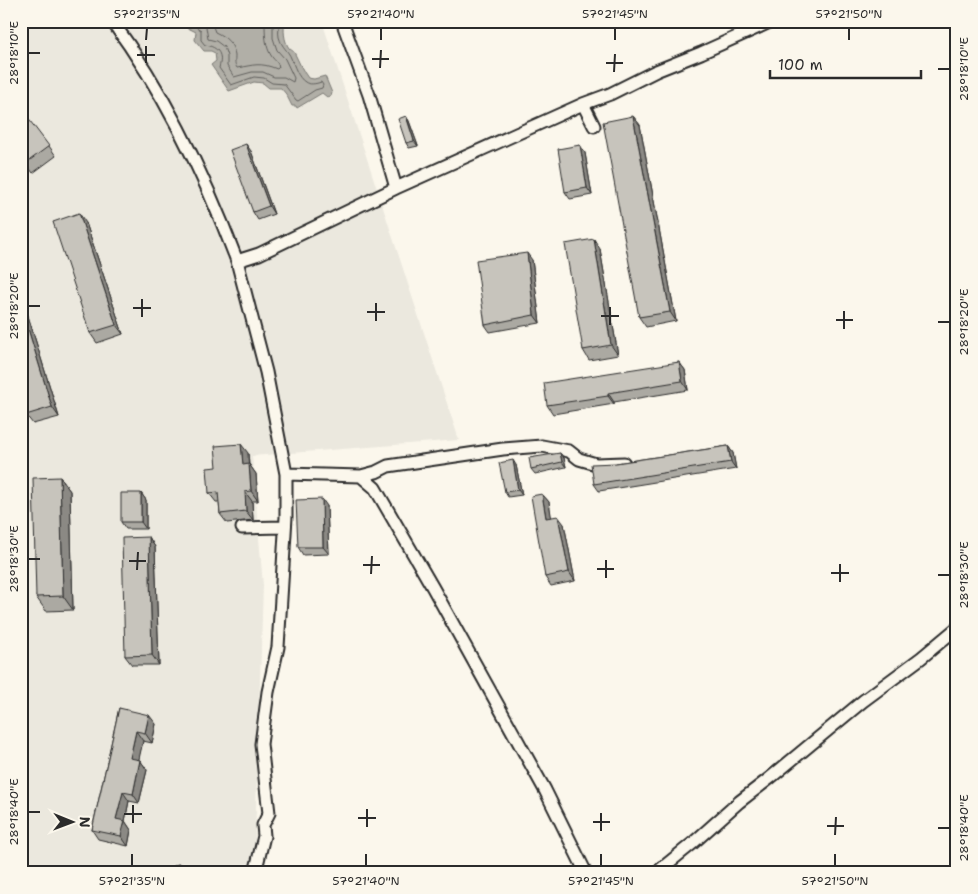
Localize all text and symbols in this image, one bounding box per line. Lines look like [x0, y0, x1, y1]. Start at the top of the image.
text: 57°21'35"N [114, 6, 180, 22]
text: 57°21'40"N [347, 6, 415, 22]
text: 57°21'45"N [582, 6, 648, 22]
text: 57°21'50"N [815, 6, 883, 22]
text: 28°18'10"E [6, 21, 22, 85]
text: 28°18'10"E [956, 37, 972, 101]
scale bar [770, 48, 922, 80]
text: 100 m [778, 55, 823, 75]
text: 28°18'20"E [6, 272, 22, 340]
text: 28°18'20"E [956, 288, 972, 356]
text: 28°18'30"E [6, 525, 22, 593]
text: 28°18'30"E [956, 541, 972, 609]
text: 28°18'40"E [6, 778, 22, 846]
text: 28°18'40"E [956, 794, 972, 862]
north arrow [48, 796, 98, 846]
text: N [76, 817, 94, 828]
text: 57°21'35"N [99, 873, 165, 889]
text: 57°21'40"N [332, 873, 400, 889]
text: 57°21'45"N [568, 873, 634, 889]
text: 57°21'50"N [801, 873, 869, 889]

